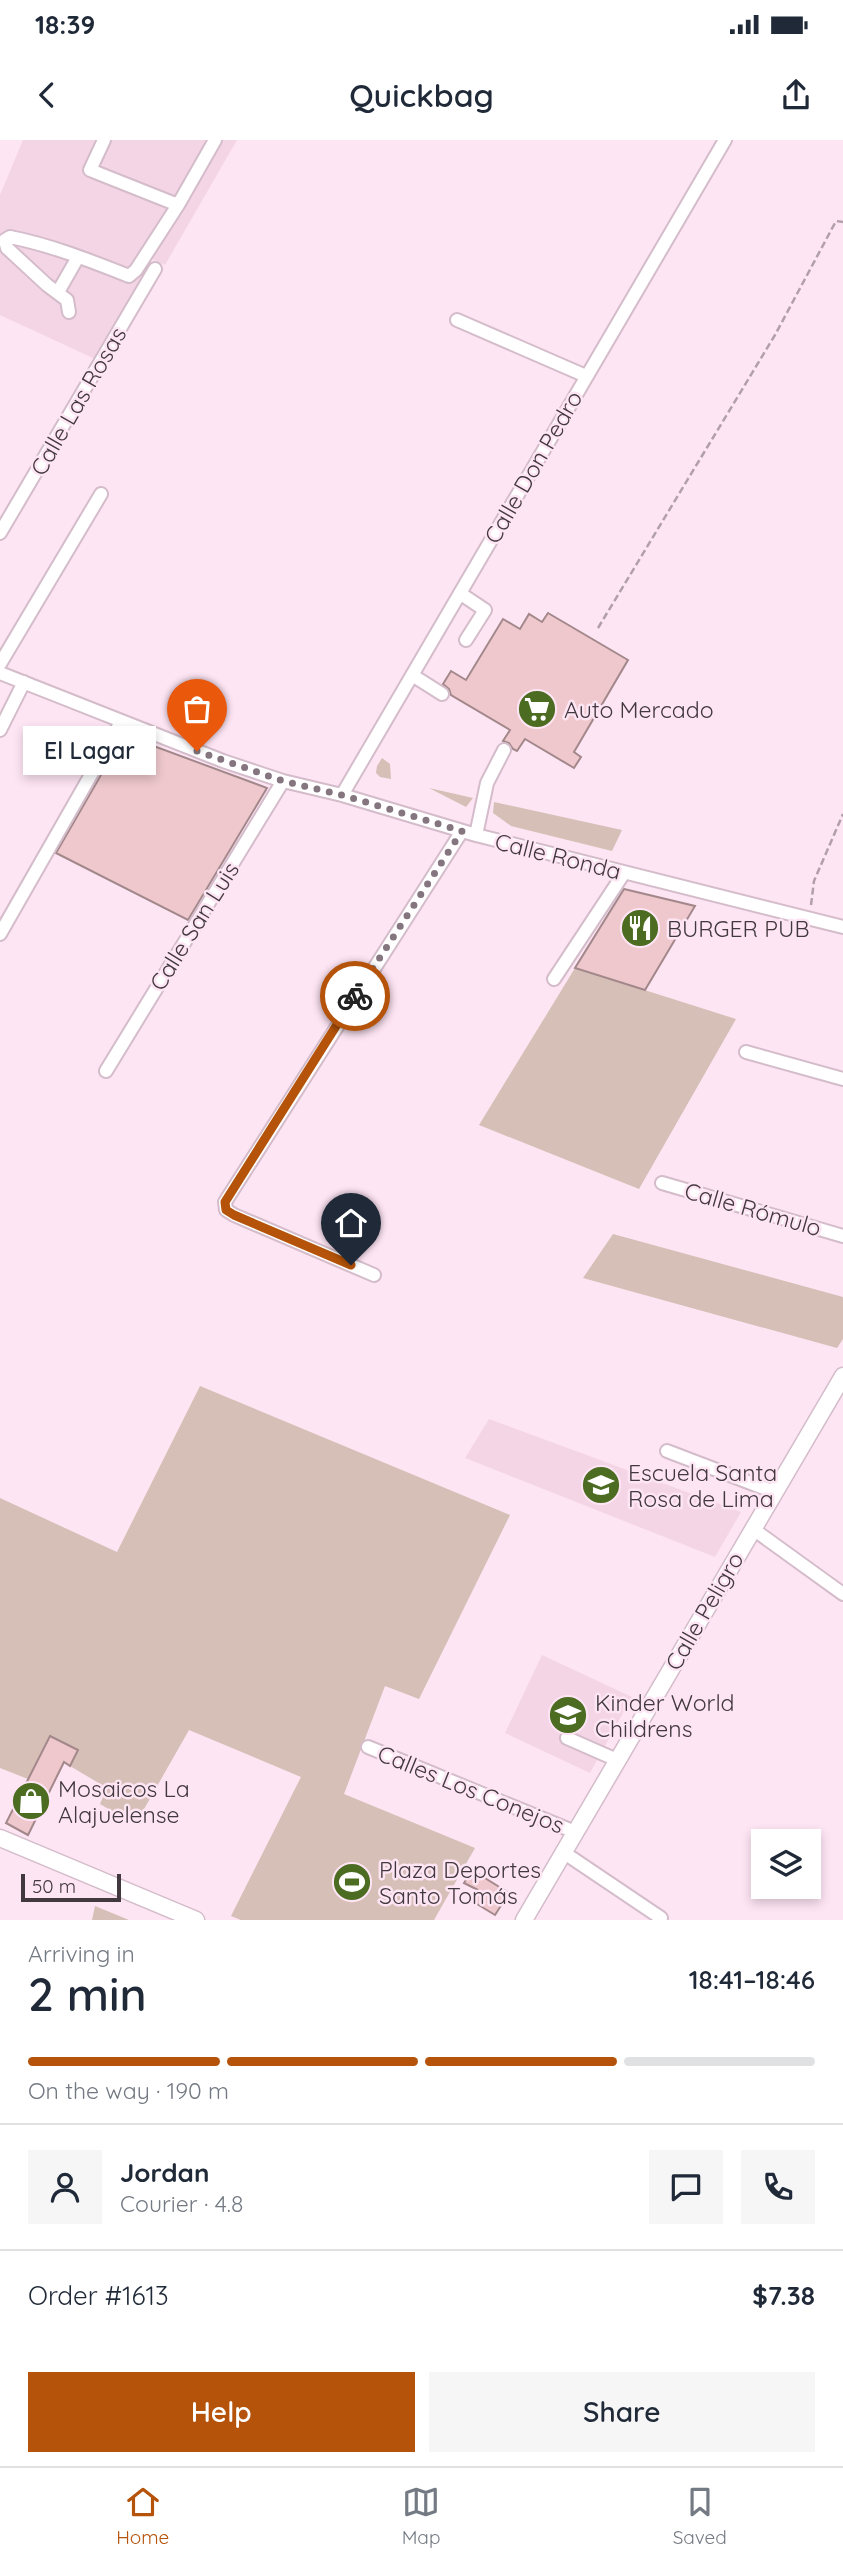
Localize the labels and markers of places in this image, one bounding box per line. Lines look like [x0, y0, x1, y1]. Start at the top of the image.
pin [167, 679, 227, 751]
supermarket icon: Auto Mercado [516, 688, 558, 730]
place label: Auto Mercado [564, 695, 714, 724]
callout: El Lagar [22, 726, 155, 776]
restaurant icon: BURGER PUB [619, 907, 661, 949]
place label: BURGER PUB [667, 914, 809, 943]
pin [321, 1193, 381, 1265]
place label: Escuela Santa Rosa de Lima [628, 1458, 777, 1513]
school or university icon: Escuela Santa Rosa de Lima [580, 1464, 622, 1506]
place label: Kinder World Childrens [595, 1688, 734, 1743]
school or university icon: Kinder World Childrens [547, 1694, 589, 1736]
place label: Mosaicos La Alajuelense [58, 1774, 190, 1829]
shop icon: Mosaicos La Alajuelense [10, 1780, 52, 1822]
place label: Plaza Deportes Santo Tomás [379, 1855, 541, 1910]
sports icon: Plaza Deportes Santo Tomás [331, 1861, 373, 1903]

